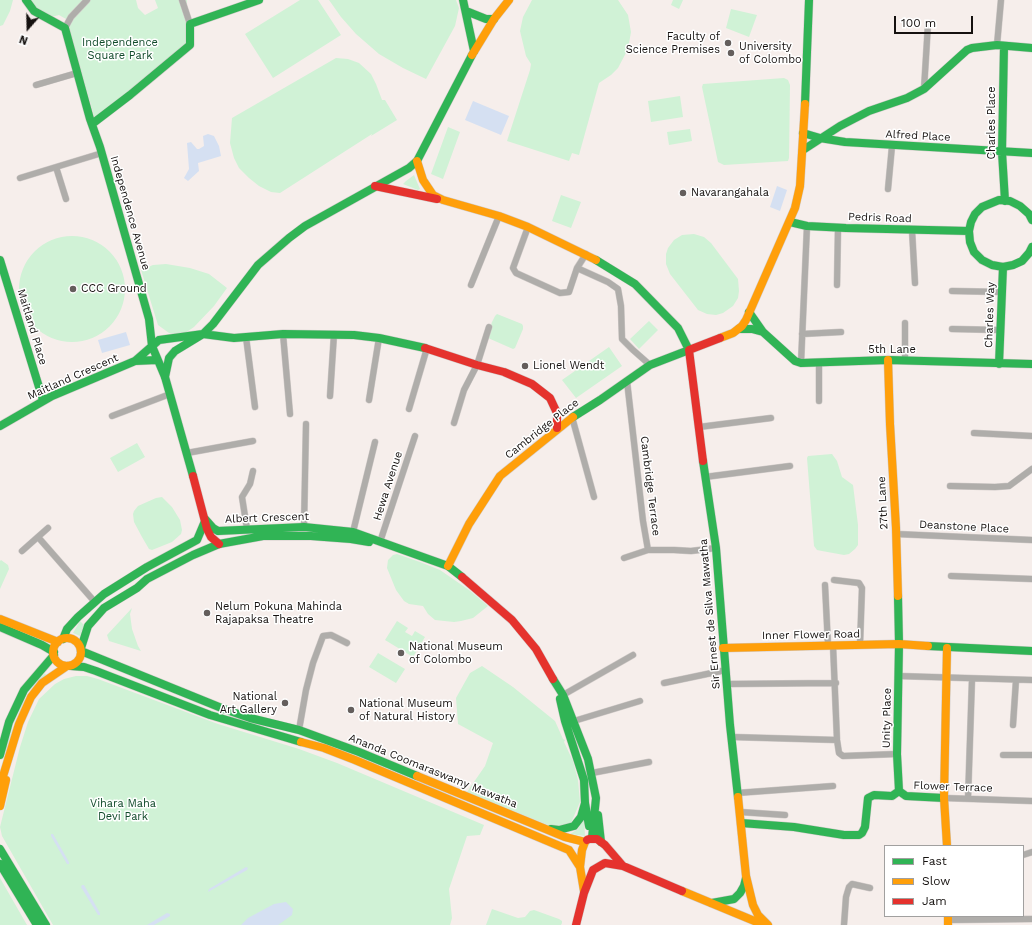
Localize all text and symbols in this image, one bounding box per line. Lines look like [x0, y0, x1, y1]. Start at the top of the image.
north arrow [8, 8, 48, 48]
scale bar [896, 8, 975, 34]
text: 100 m [901, 16, 936, 30]
place label: Faculty of Science Premises [626, 30, 720, 56]
text: N [18, 32, 30, 47]
park label: Independence Square Park [82, 36, 158, 62]
marker: Faculty of Science Premises [723, 38, 733, 48]
place label: University of Colombo [739, 40, 802, 66]
marker: University of Colombo [726, 48, 736, 58]
street label: Charles Place [985, 86, 999, 160]
street label: Alfred Place [885, 128, 951, 144]
street label: Independence Avenue [107, 154, 153, 272]
place label: Navarangahala [691, 186, 769, 200]
marker: Navarangahala [678, 188, 688, 198]
street label: Pedris Road [848, 210, 912, 226]
place label: CCC Ground [81, 282, 147, 296]
street label: Charles Way [982, 282, 998, 348]
marker: CCC Ground [68, 284, 78, 294]
street label: Maitland Place [14, 287, 50, 367]
street label: 5th Lane [868, 343, 916, 357]
street label: Maitland Crescent [26, 351, 120, 403]
place label: Lionel Wendt [533, 359, 604, 373]
marker: Lionel Wendt [520, 361, 530, 371]
street label: Cambridge Place [502, 396, 582, 462]
street label: Cambridge Terrace [637, 435, 663, 537]
street label: Hewa Avenue [371, 450, 405, 522]
street label: 27th Lane [875, 476, 891, 530]
street label: Albert Crescent [225, 510, 309, 526]
street label: Deanstone Place [919, 518, 1009, 536]
street label: Sir Ernest de Silva Mawatha [697, 538, 723, 690]
place label: Nelum Pokuna Mahinda Rajapaksa Theatre [215, 600, 342, 626]
marker: Nelum Pokuna Mahinda Rajapaksa Theatre [202, 608, 212, 618]
street label: Inner Flower Road [762, 628, 860, 642]
place label: National Museum of Colombo [409, 640, 503, 666]
marker: National Museum of Colombo [396, 648, 406, 658]
street label: Unity Place [880, 688, 894, 748]
place label: National Art Gallery [220, 690, 277, 716]
place label: National Museum of Natural History [359, 697, 455, 723]
marker: National Art Gallery [280, 698, 290, 708]
marker: National Museum of Natural History [346, 705, 356, 715]
street label: Ananda Coomaraswamy Mawatha [347, 731, 519, 811]
street label: Flower Terrace [913, 779, 993, 795]
park label: Vihara Maha Devi Park [90, 797, 156, 823]
legend [884, 845, 1024, 917]
text: Fast [922, 854, 947, 868]
text: Slow [922, 874, 950, 888]
text: Jam [922, 894, 947, 908]

